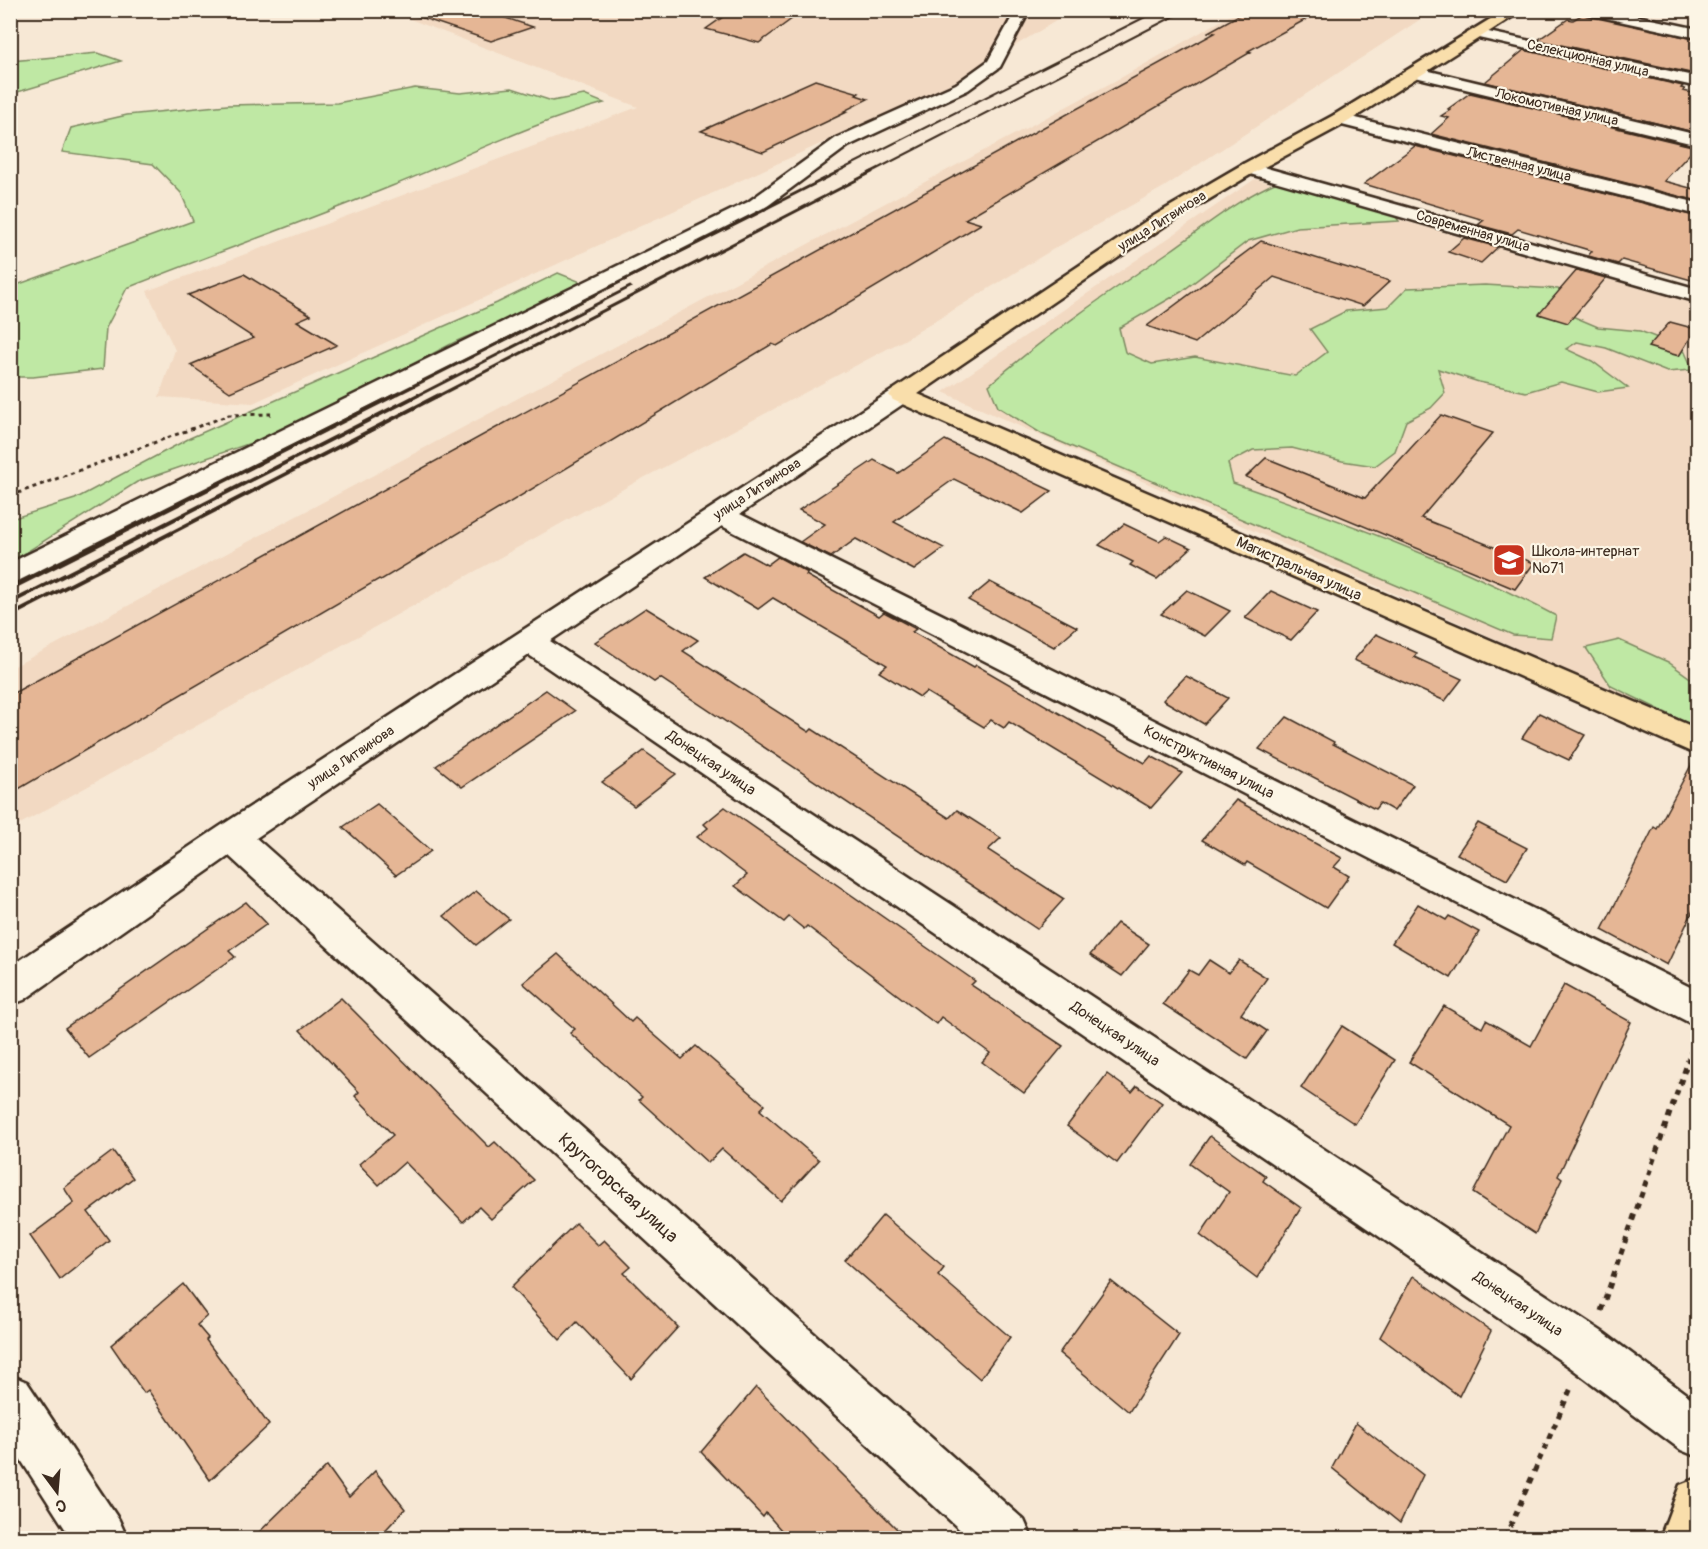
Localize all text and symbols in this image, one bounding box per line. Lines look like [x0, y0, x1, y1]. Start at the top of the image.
street label: Селекционная улица [1525, 36, 1651, 80]
street label: Локомотивная улица [1493, 84, 1620, 129]
street label: Лиственная улица [1464, 143, 1573, 185]
street label: улица Литвинова [1114, 187, 1209, 255]
street label: Современная улица [1414, 207, 1532, 255]
street label: улица Литвинова [709, 454, 804, 524]
street label: Магистральная улица [1233, 533, 1365, 605]
school or university icon: Школа-интернат №71 [1491, 542, 1527, 578]
place label: Школа-интернат №71 [1532, 542, 1640, 578]
street label: Конструктивная улица [1141, 721, 1277, 803]
street label: улица Литвинова [304, 722, 397, 793]
street label: Донецкая улица [662, 726, 759, 800]
street label: Донецкая улица [1066, 997, 1163, 1071]
street label: Крутогорская улица [553, 1128, 683, 1248]
street label: Донецкая улица [1469, 1267, 1566, 1341]
north arrow [27, 1462, 87, 1522]
text: С [53, 1494, 68, 1516]

